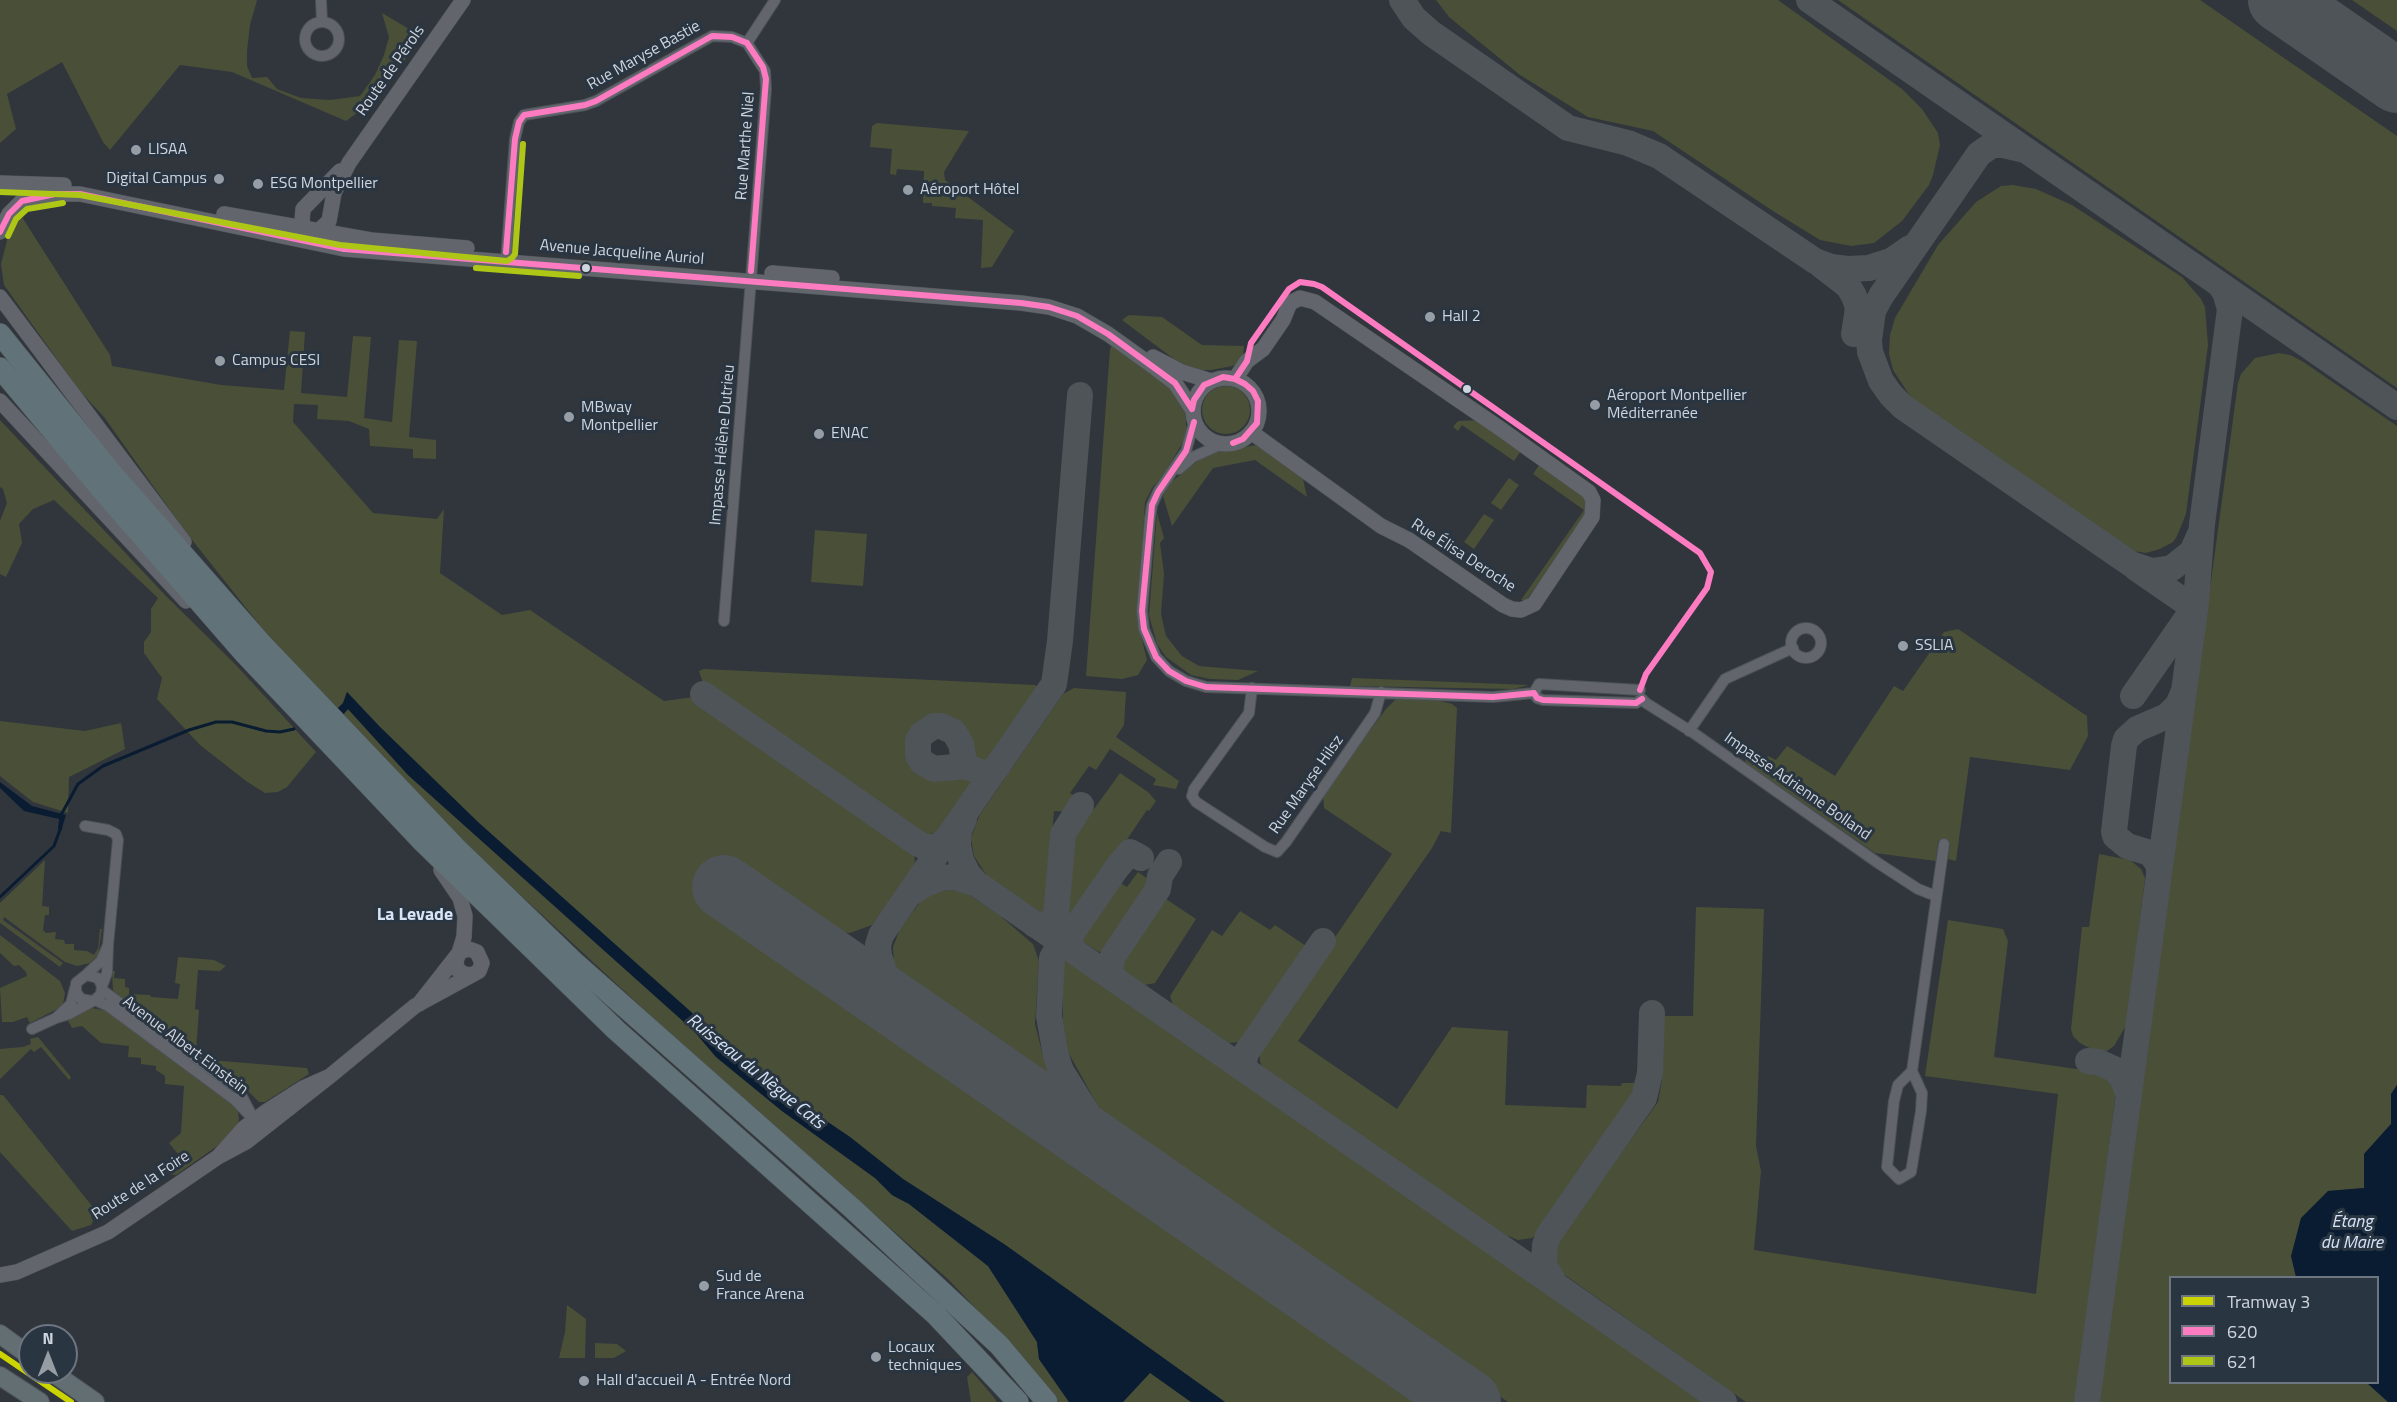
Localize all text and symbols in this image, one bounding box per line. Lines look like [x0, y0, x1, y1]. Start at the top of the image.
street label: Rue Maryse Bastie [584, 17, 704, 95]
street label: Route de Pérols [353, 22, 429, 120]
street label: Rue Marthe Niel [733, 91, 759, 201]
place label: LISAA [148, 140, 187, 160]
marker: LISAA [129, 143, 143, 157]
place label: Digital Campus [106, 169, 207, 189]
marker: Digital Campus [212, 172, 226, 186]
place label: ESG Montpellier [270, 174, 378, 194]
marker: ESG Montpellier [251, 177, 265, 191]
place label: Aéroport Hôtel [920, 180, 1019, 200]
marker: Aéroport Hôtel [901, 183, 915, 197]
street label: Avenue Jacqueline Auriol [539, 236, 705, 270]
unlabelled marker [580, 262, 592, 274]
place label: Hall 2 [1442, 307, 1481, 327]
marker: Hall 2 [1423, 310, 1437, 324]
place label: Campus CESI [232, 351, 320, 371]
marker: Campus CESI [213, 354, 227, 368]
street label: Impasse Hélène Dutrieu [706, 364, 740, 526]
unlabelled marker [1461, 383, 1473, 395]
place label: Aéroport Montpellier Méditerranée [1607, 386, 1747, 424]
place label: MBway Montpellier [581, 398, 658, 436]
marker: Aéroport Montpellier Méditerranée [1588, 398, 1602, 412]
marker: MBway Montpellier [562, 410, 576, 424]
place label: ENAC [831, 424, 869, 444]
marker: ENAC [812, 427, 826, 441]
street label: Rue Élisa Deroche [1407, 515, 1519, 597]
place label: SSLIA [1915, 636, 1953, 656]
marker: SSLIA [1896, 639, 1910, 653]
street label: Impasse Adrienne Bolland [1720, 729, 1874, 845]
street label: Rue Maryse Hilsz [1266, 732, 1348, 838]
district label: La Levade [377, 905, 453, 927]
street label: Avenue Albert Einstein [118, 993, 252, 1099]
water label: Ruisseau du Nègue Cats [682, 1010, 828, 1134]
street label: Route de la Foire [89, 1147, 193, 1225]
water label: Étang du Maire [2321, 1212, 2383, 1254]
place label: Sud de France Arena [716, 1267, 804, 1305]
legend [2169, 1276, 2379, 1384]
marker: Sud de France Arena [697, 1279, 711, 1293]
text: Tramway 3 [2227, 1288, 2310, 1315]
text: 620 [2227, 1318, 2257, 1345]
north arrow [18, 1324, 78, 1384]
text: N [42, 1326, 54, 1350]
place label: Locaux techniques [888, 1338, 962, 1376]
text: 621 [2227, 1348, 2257, 1375]
marker: Locaux techniques [869, 1350, 883, 1364]
place label: Hall d'accueil A - Entrée Nord [596, 1371, 791, 1391]
marker: Hall d'accueil A - Entrée Nord [577, 1374, 591, 1388]

